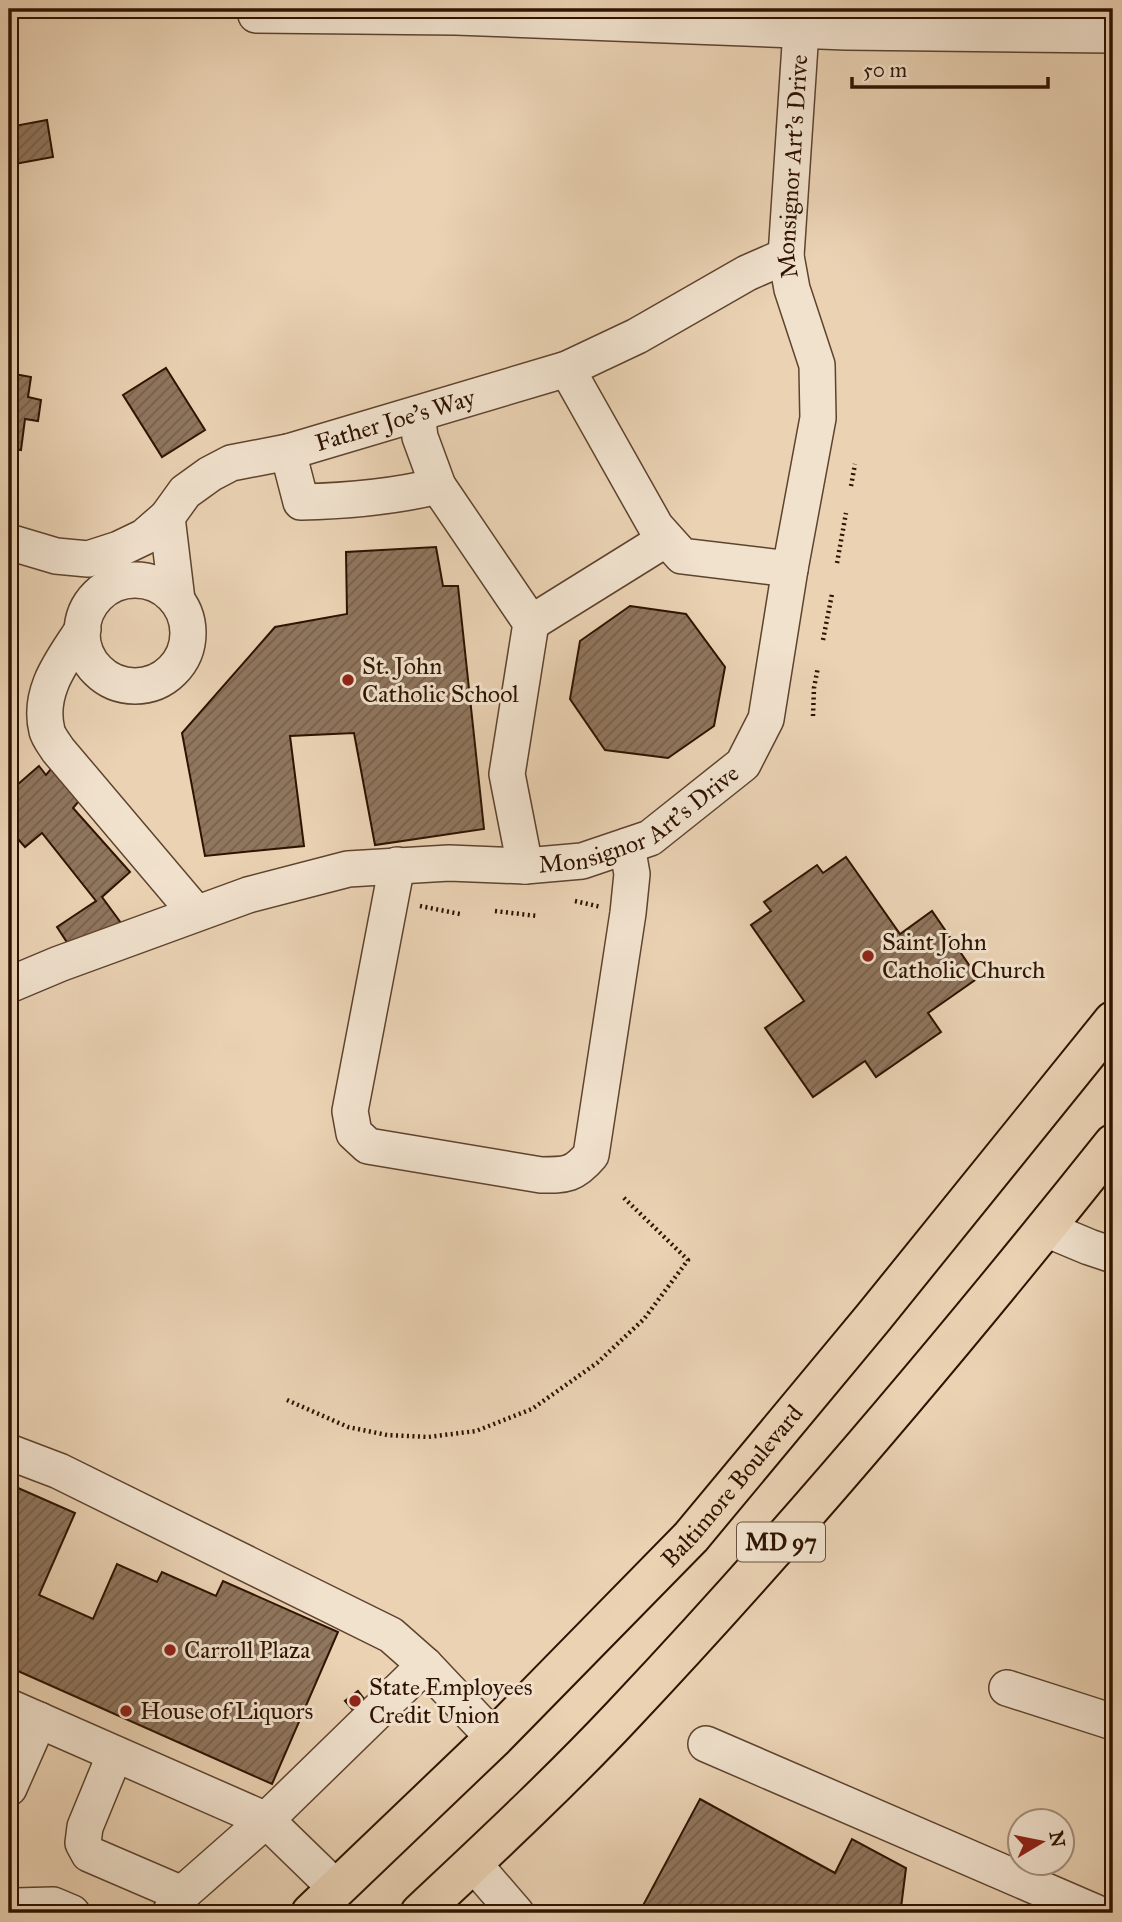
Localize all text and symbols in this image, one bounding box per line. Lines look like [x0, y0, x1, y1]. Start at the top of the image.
scale bar [852, 46, 1048, 90]
street label: Monsignor Art’s Drive [771, 54, 814, 281]
text: 50 m [863, 57, 908, 83]
street label: Father Joe’s Way [312, 382, 479, 458]
place label: St. John Catholic School [362, 651, 519, 709]
marker: St. John Catholic School [340, 672, 356, 688]
street label: Monsignor Art’s Drive [537, 758, 745, 880]
place label: Saint John Catholic Church [882, 927, 1045, 985]
marker: Saint John Catholic Church [860, 948, 876, 964]
street label: Baltimore Boulevard [655, 1399, 809, 1574]
road number: MD 97 [737, 1522, 825, 1562]
place label: Carroll Plaza [184, 1635, 311, 1665]
marker: Carroll Plaza [162, 1642, 178, 1658]
place label: State Employees Credit Union [369, 1672, 533, 1730]
marker: State Employees Credit Union [347, 1693, 363, 1709]
place label: House of Liquors [140, 1696, 313, 1726]
marker: House of Liquors [118, 1703, 134, 1719]
north arrow [1006, 1806, 1076, 1876]
text: N [1045, 1829, 1070, 1849]

